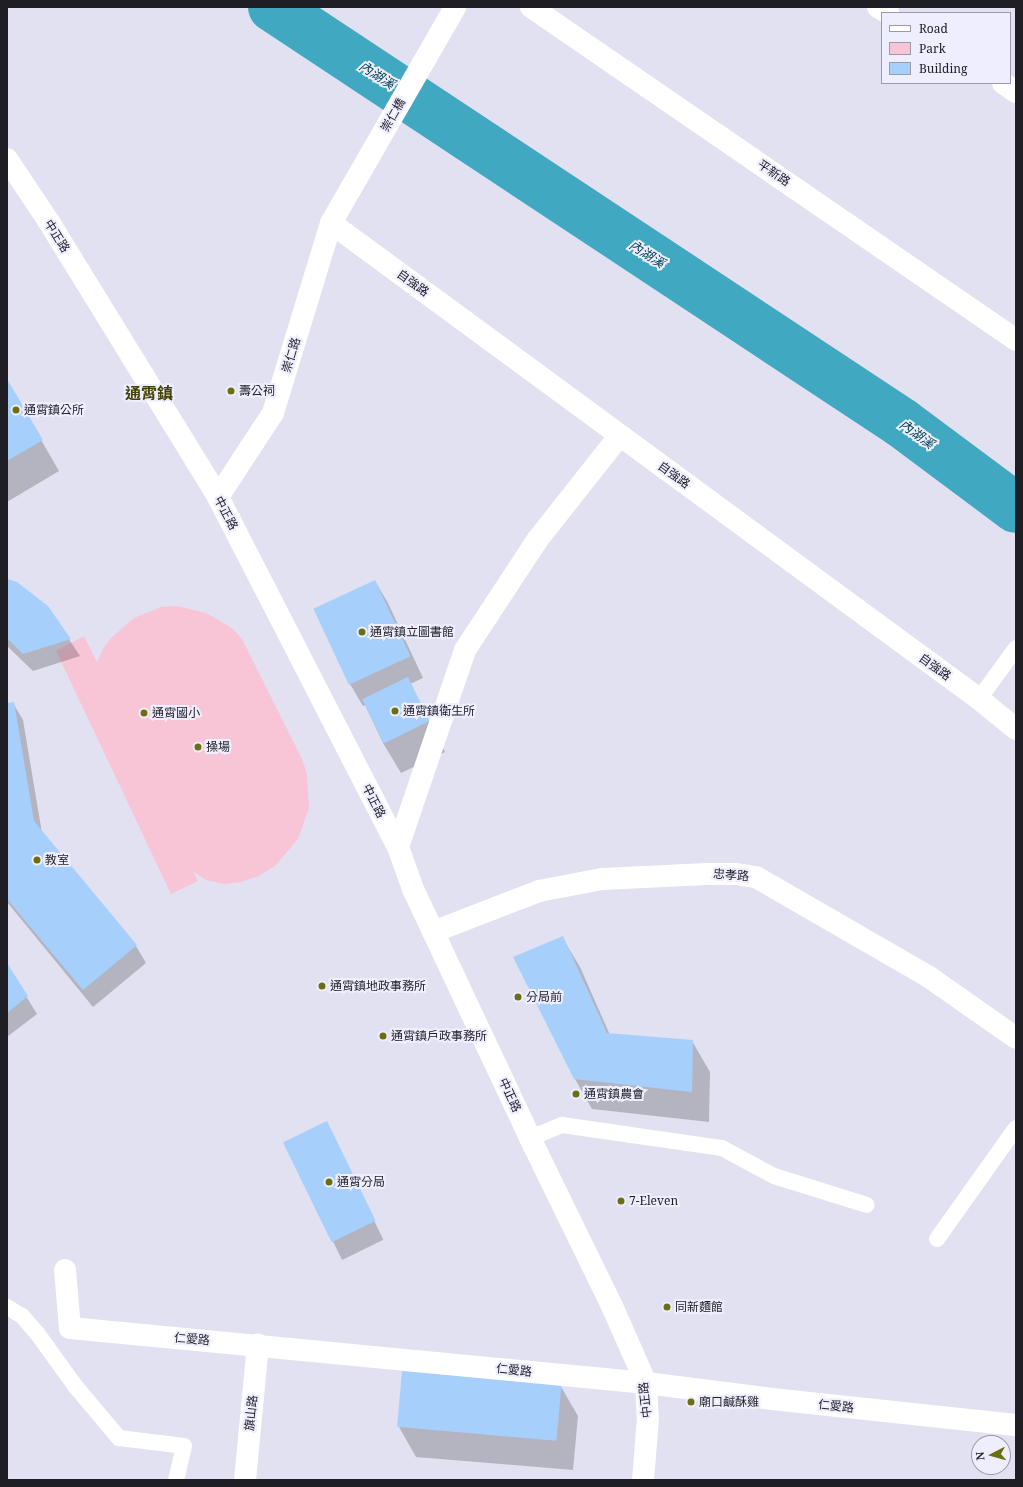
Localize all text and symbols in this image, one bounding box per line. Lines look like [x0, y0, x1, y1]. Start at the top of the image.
legend [881, 12, 1011, 84]
text: Road [919, 20, 948, 37]
text: Park [919, 40, 946, 57]
water label: 內湖溪 [356, 58, 398, 92]
text: Building [919, 60, 967, 77]
street label: 崇仁橋 [378, 96, 408, 134]
street label: 平新路 [755, 157, 793, 189]
street label: 中正路 [41, 217, 73, 255]
water label: 內湖溪 [626, 237, 668, 271]
street label: 自強路 [394, 267, 432, 299]
street label: 崇仁路 [279, 336, 303, 374]
district label: 通霄鎮 [125, 383, 173, 403]
place label: 壽公祠 [239, 384, 275, 398]
marker: 壽公祠 [226, 386, 236, 396]
place label: 通霄鎮公所 [24, 403, 84, 417]
marker: 通霄鎮公所 [11, 405, 21, 415]
water label: 內湖溪 [897, 416, 937, 452]
street label: 自強路 [655, 459, 693, 491]
street label: 中正路 [211, 494, 241, 532]
place label: 通霄鎮立圖書館 [370, 625, 454, 639]
marker: 通霄鎮立圖書館 [357, 627, 367, 637]
street label: 自強路 [916, 651, 954, 683]
place label: 通霄鎮衛生所 [403, 704, 475, 718]
place label: 通霄國小 [152, 706, 200, 720]
marker: 通霄鎮衛生所 [390, 706, 400, 716]
marker: 通霄國小 [139, 708, 149, 718]
place label: 操場 [206, 740, 230, 754]
marker: 操場 [193, 742, 203, 752]
street label: 中正路 [359, 782, 389, 820]
place label: 教室 [45, 853, 69, 867]
marker: 教室 [32, 855, 42, 865]
street label: 忠孝路 [713, 867, 749, 883]
place label: 通霄鎮地政事務所 [330, 979, 426, 993]
marker: 通霄鎮地政事務所 [317, 981, 327, 991]
place label: 分局前 [526, 990, 562, 1004]
marker: 分局前 [513, 992, 523, 1002]
place label: 通霄鎮戶政事務所 [391, 1029, 487, 1043]
marker: 通霄鎮戶政事務所 [378, 1031, 388, 1041]
street label: 中正路 [496, 1076, 524, 1114]
place label: 通霄鎮農會 [584, 1087, 644, 1101]
marker: 通霄鎮農會 [571, 1089, 581, 1099]
place label: 通霄分局 [337, 1175, 385, 1189]
marker: 通霄分局 [324, 1177, 334, 1187]
place label: 7-Eleven [629, 1194, 678, 1208]
marker: 7-Eleven [616, 1196, 626, 1206]
place label: 同新麵館 [675, 1300, 723, 1314]
marker: 同新麵館 [662, 1302, 672, 1312]
street label: 仁愛路 [173, 1330, 211, 1348]
street label: 仁愛路 [495, 1361, 533, 1379]
street label: 中正路 [636, 1381, 654, 1419]
street label: 旗山路 [242, 1394, 260, 1432]
place label: 廟口鹹酥雞 [699, 1395, 759, 1409]
marker: 廟口鹹酥雞 [686, 1397, 696, 1407]
street label: 仁愛路 [817, 1397, 855, 1415]
north arrow [971, 1435, 1011, 1475]
text: N [972, 1451, 987, 1461]

